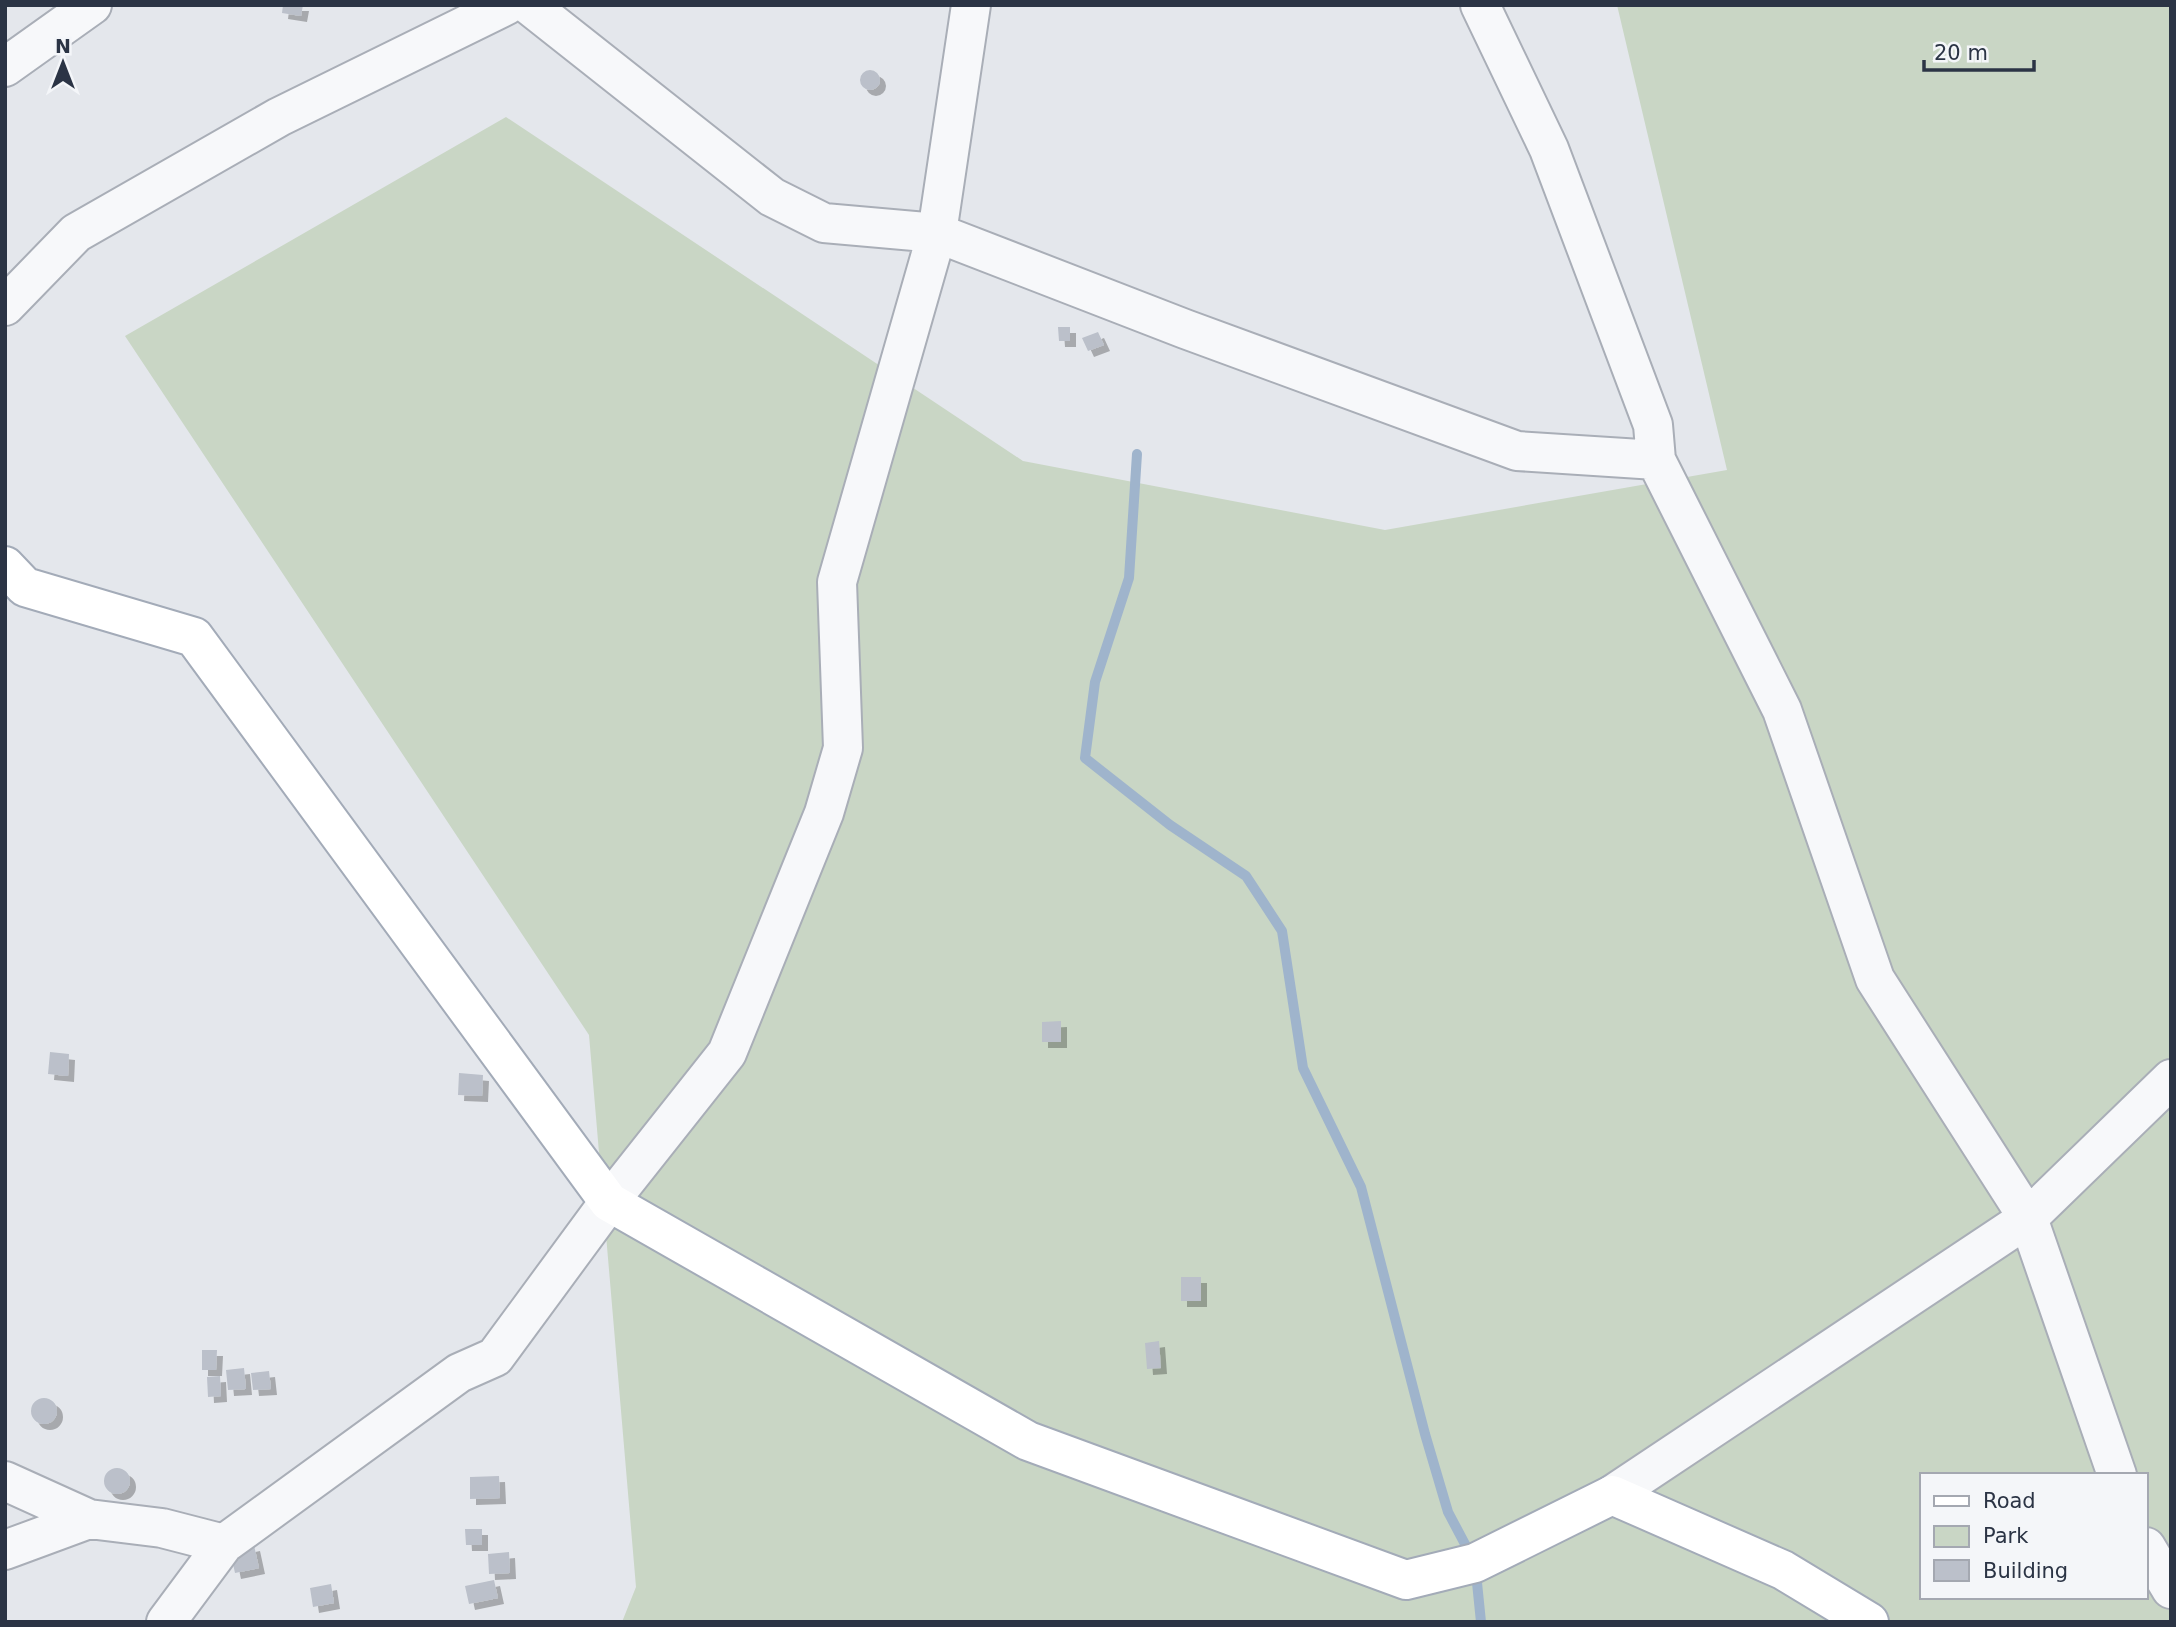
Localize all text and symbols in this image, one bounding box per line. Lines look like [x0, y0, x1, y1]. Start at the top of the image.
north arrow [28, 28, 98, 98]
scale bar [1924, 28, 2034, 72]
text: N [55, 35, 71, 57]
text: 20 m [1934, 41, 1988, 65]
legend [1920, 1473, 2148, 1599]
text: Road [1983, 1489, 2036, 1513]
text: Park [1983, 1524, 2029, 1548]
text: Building [1983, 1559, 2068, 1583]

